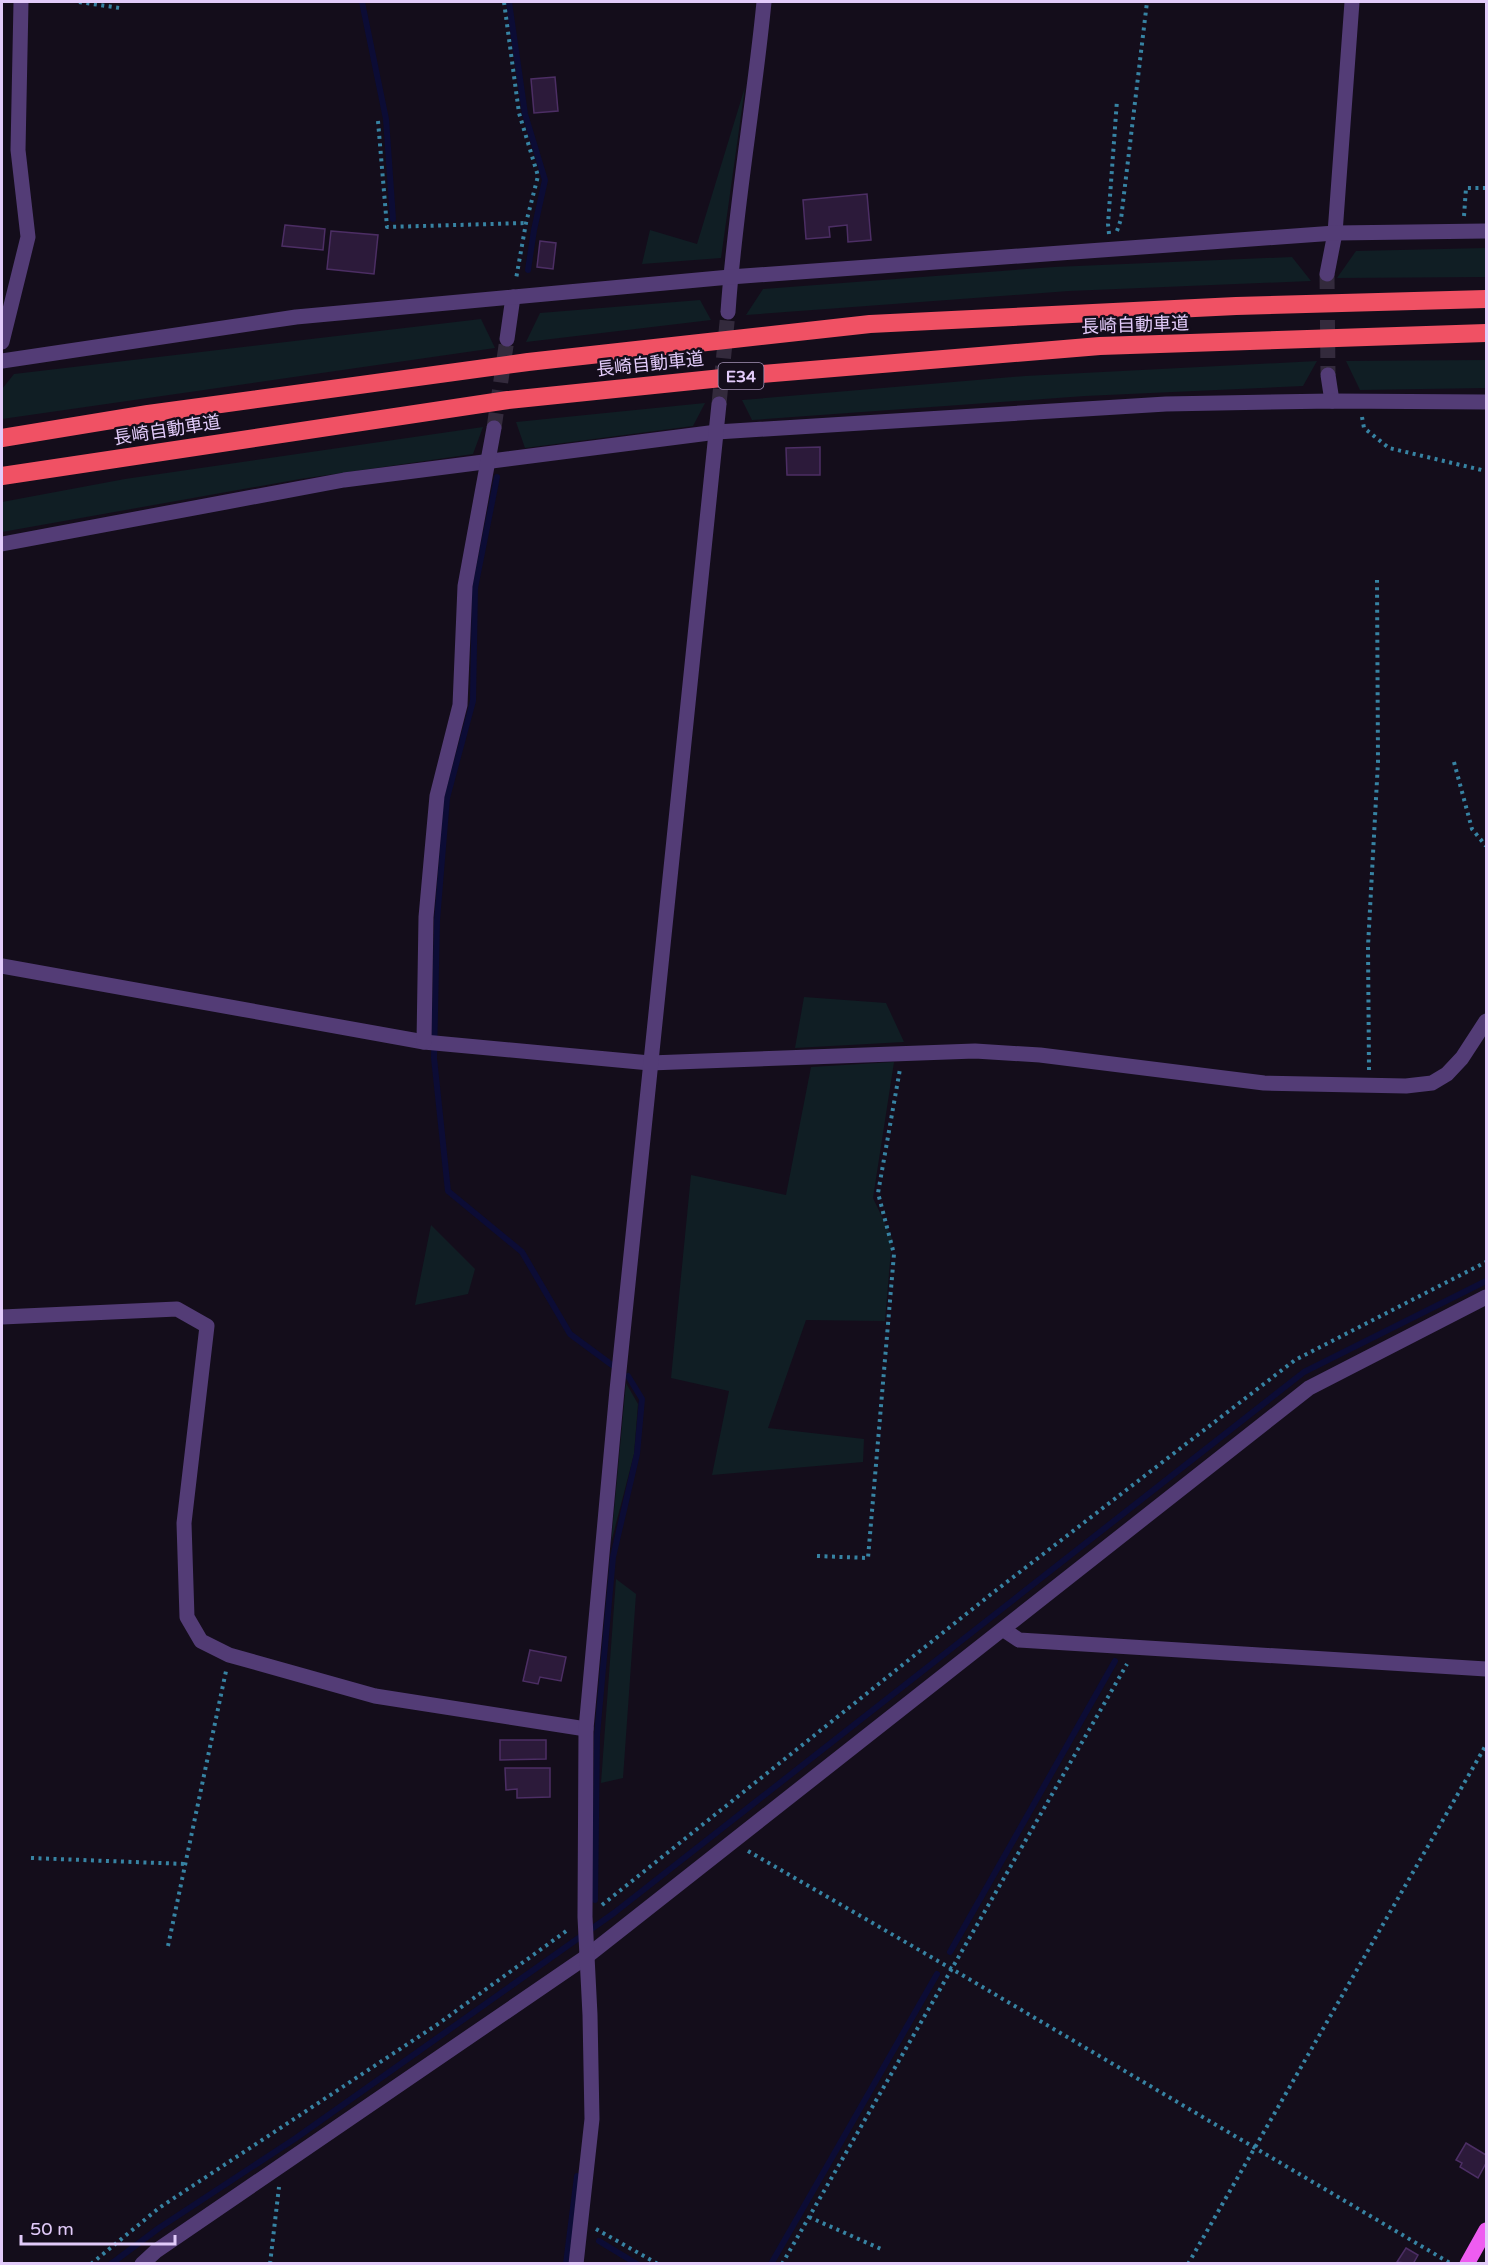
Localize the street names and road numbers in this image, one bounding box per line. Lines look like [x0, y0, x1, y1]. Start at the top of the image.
street label: 長崎自動車道 [1081, 312, 1189, 338]
street label: 長崎自動車道 [595, 347, 705, 381]
road number: E34 [718, 363, 764, 389]
street label: 長崎自動車道 [112, 411, 222, 449]

